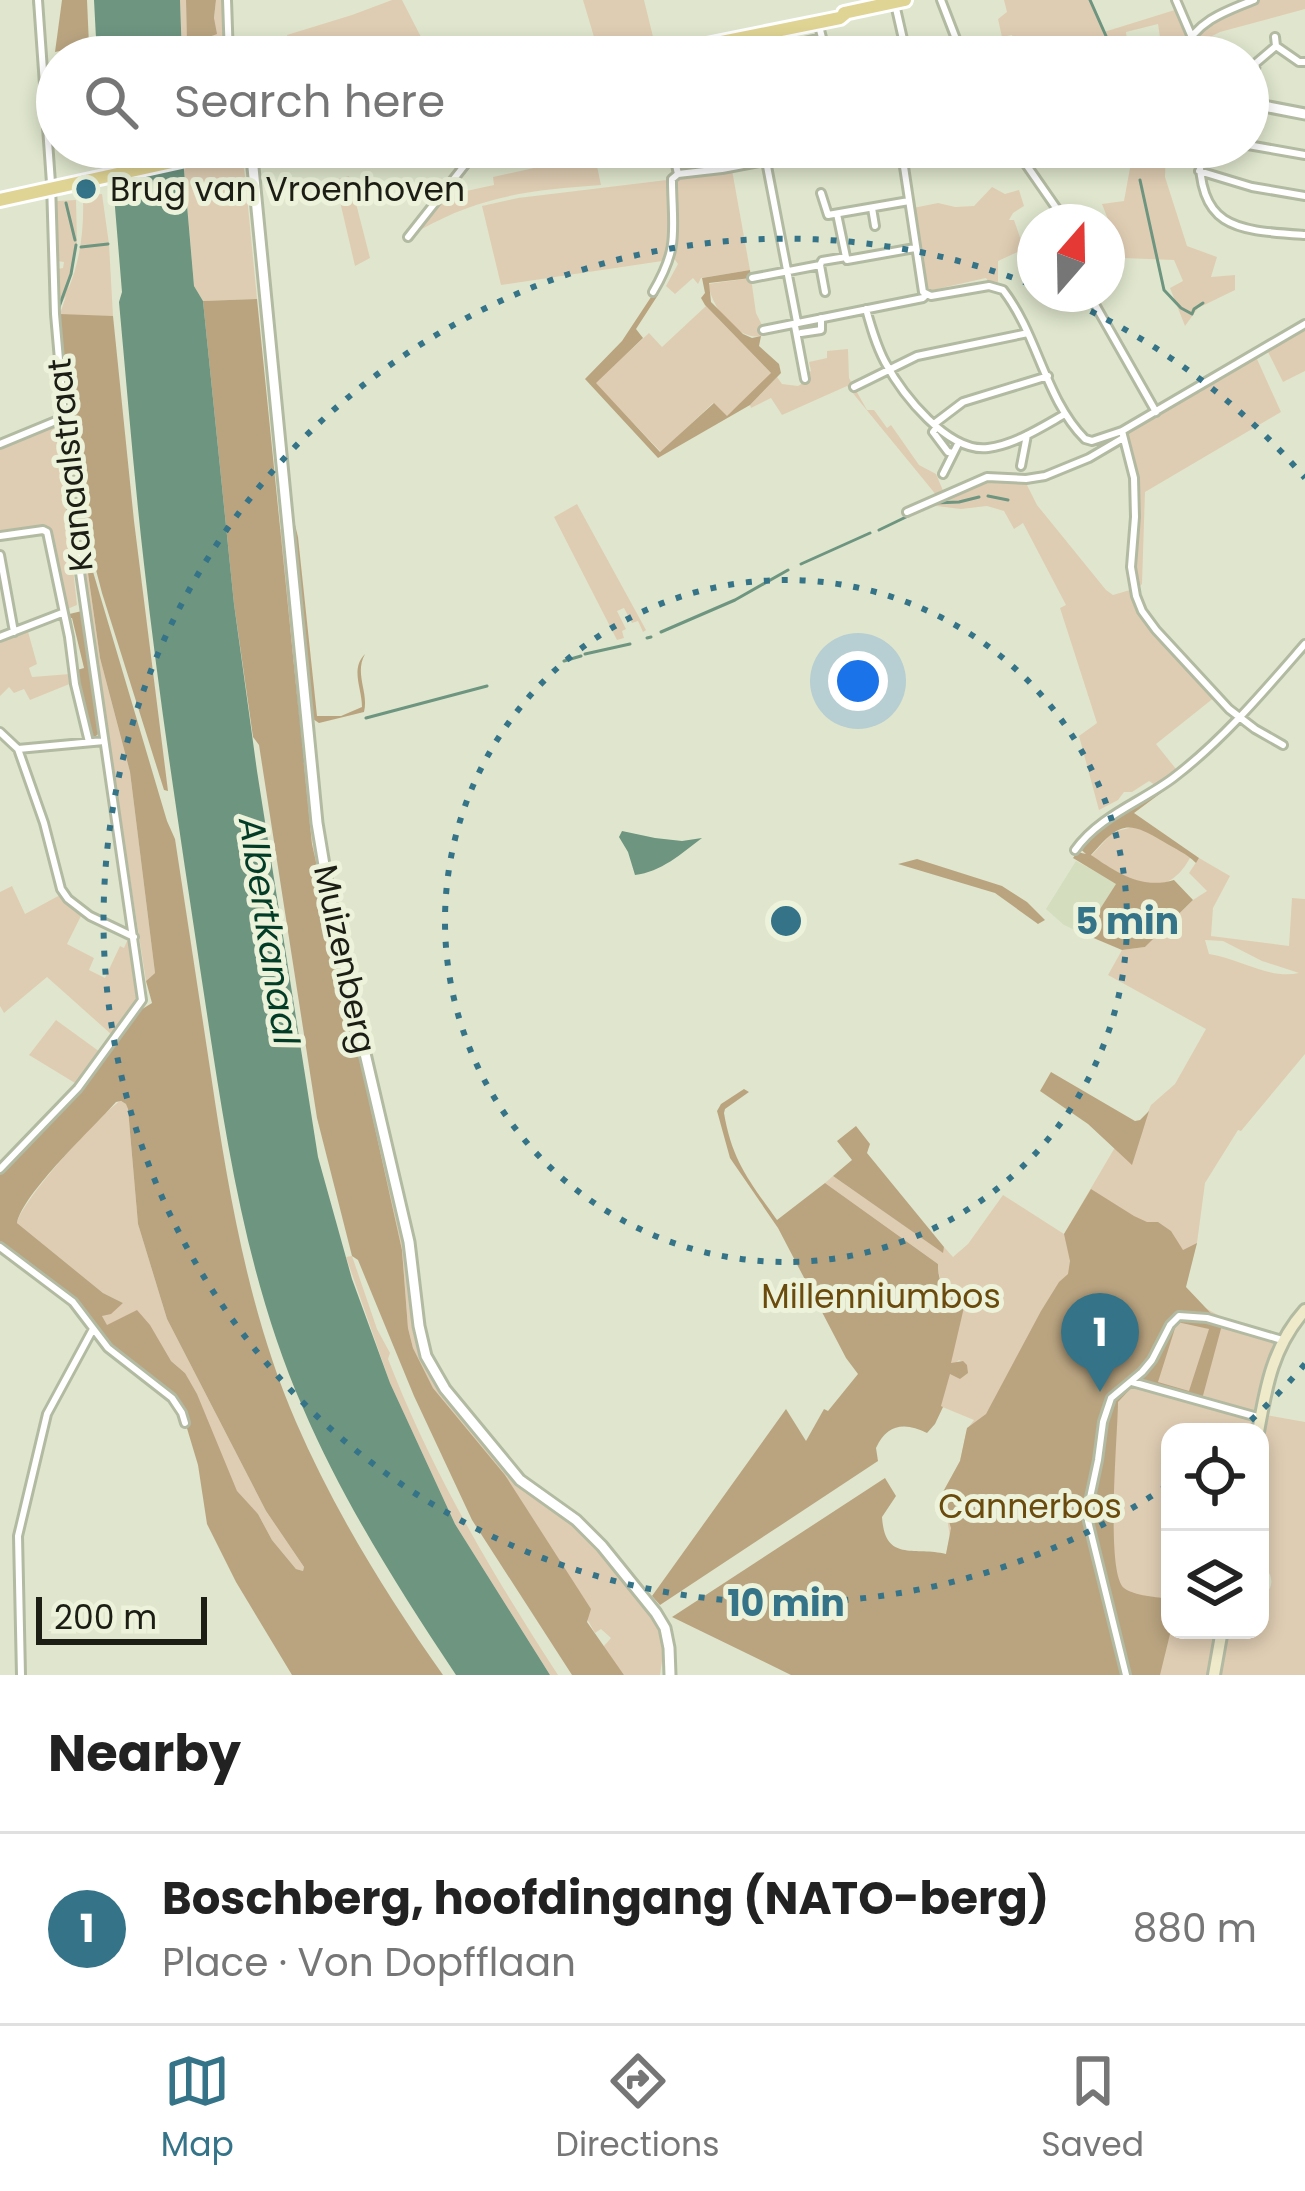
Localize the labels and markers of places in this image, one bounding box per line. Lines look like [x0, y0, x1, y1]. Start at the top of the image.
place label: Brug van Vroenhoven [110, 166, 465, 213]
marker: Brug van Vroenhoven [73, 176, 99, 202]
centre of rings [765, 900, 807, 942]
pin: 1 [1061, 1293, 1139, 1392]

